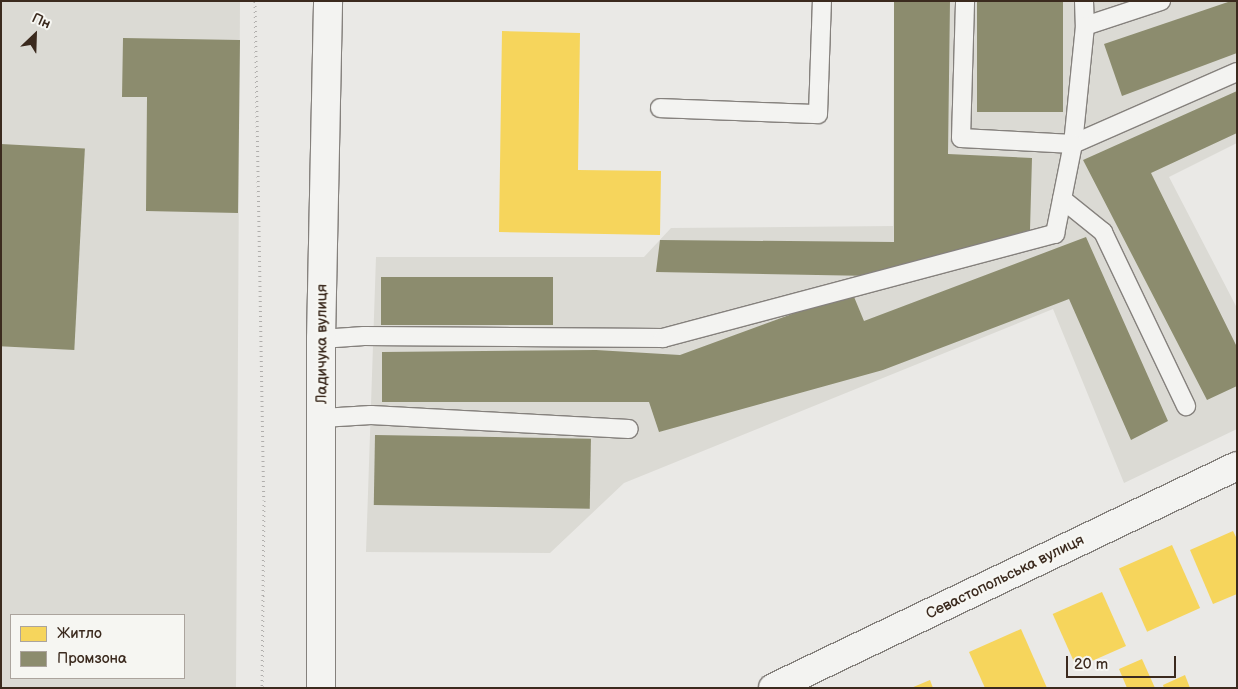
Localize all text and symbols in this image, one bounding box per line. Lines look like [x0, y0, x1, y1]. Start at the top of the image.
text: Пн [29, 9, 53, 32]
north arrow [10, 10, 60, 60]
street label: Ладичука вулиця [313, 284, 331, 404]
street label: Севастопольська вулиця [923, 531, 1087, 623]
legend [10, 614, 185, 679]
text: Житло [57, 624, 102, 643]
scale bar [1068, 646, 1178, 678]
text: Промзона [57, 649, 127, 668]
text: 20 m [1074, 655, 1108, 674]

